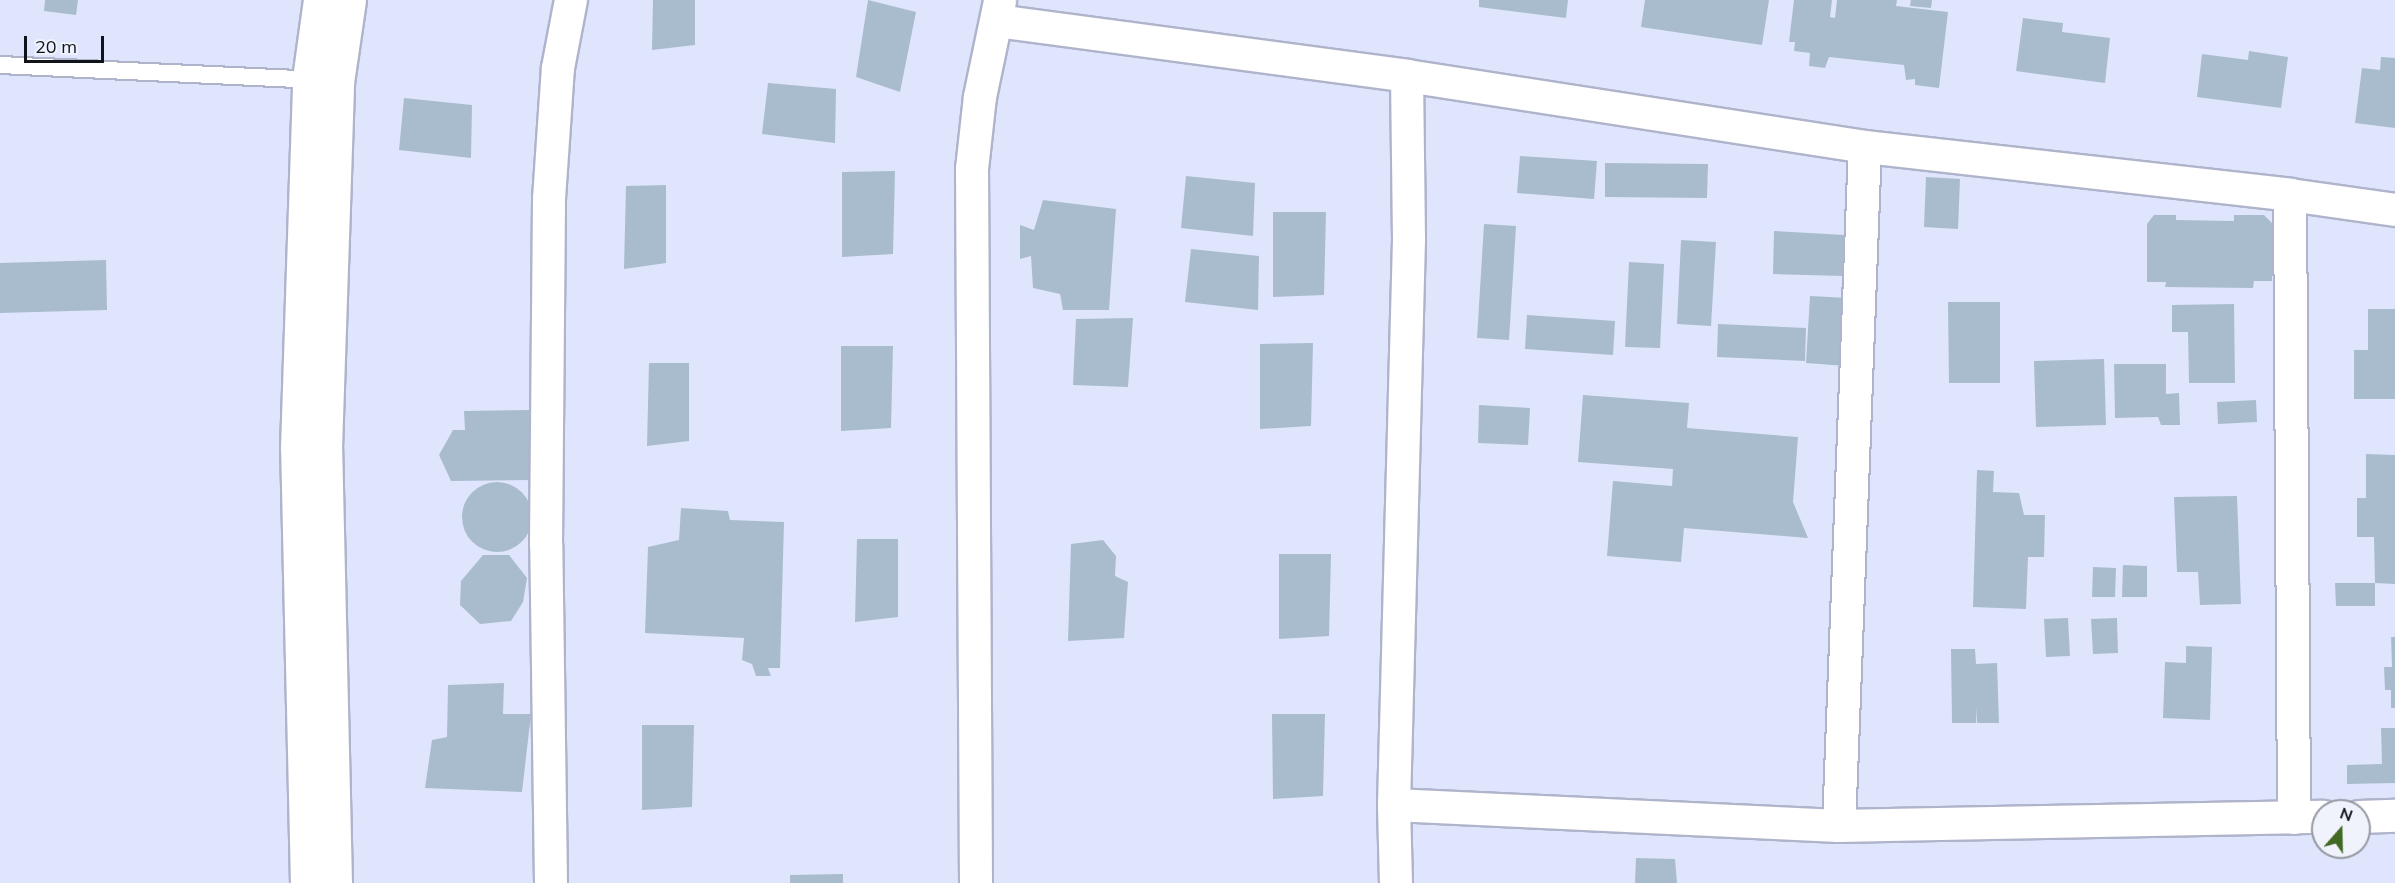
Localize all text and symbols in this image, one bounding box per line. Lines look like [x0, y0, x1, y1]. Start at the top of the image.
scale bar [27, 24, 106, 62]
text: 20 m [35, 35, 77, 58]
north arrow [2311, 799, 2371, 859]
text: N [2337, 802, 2356, 825]

